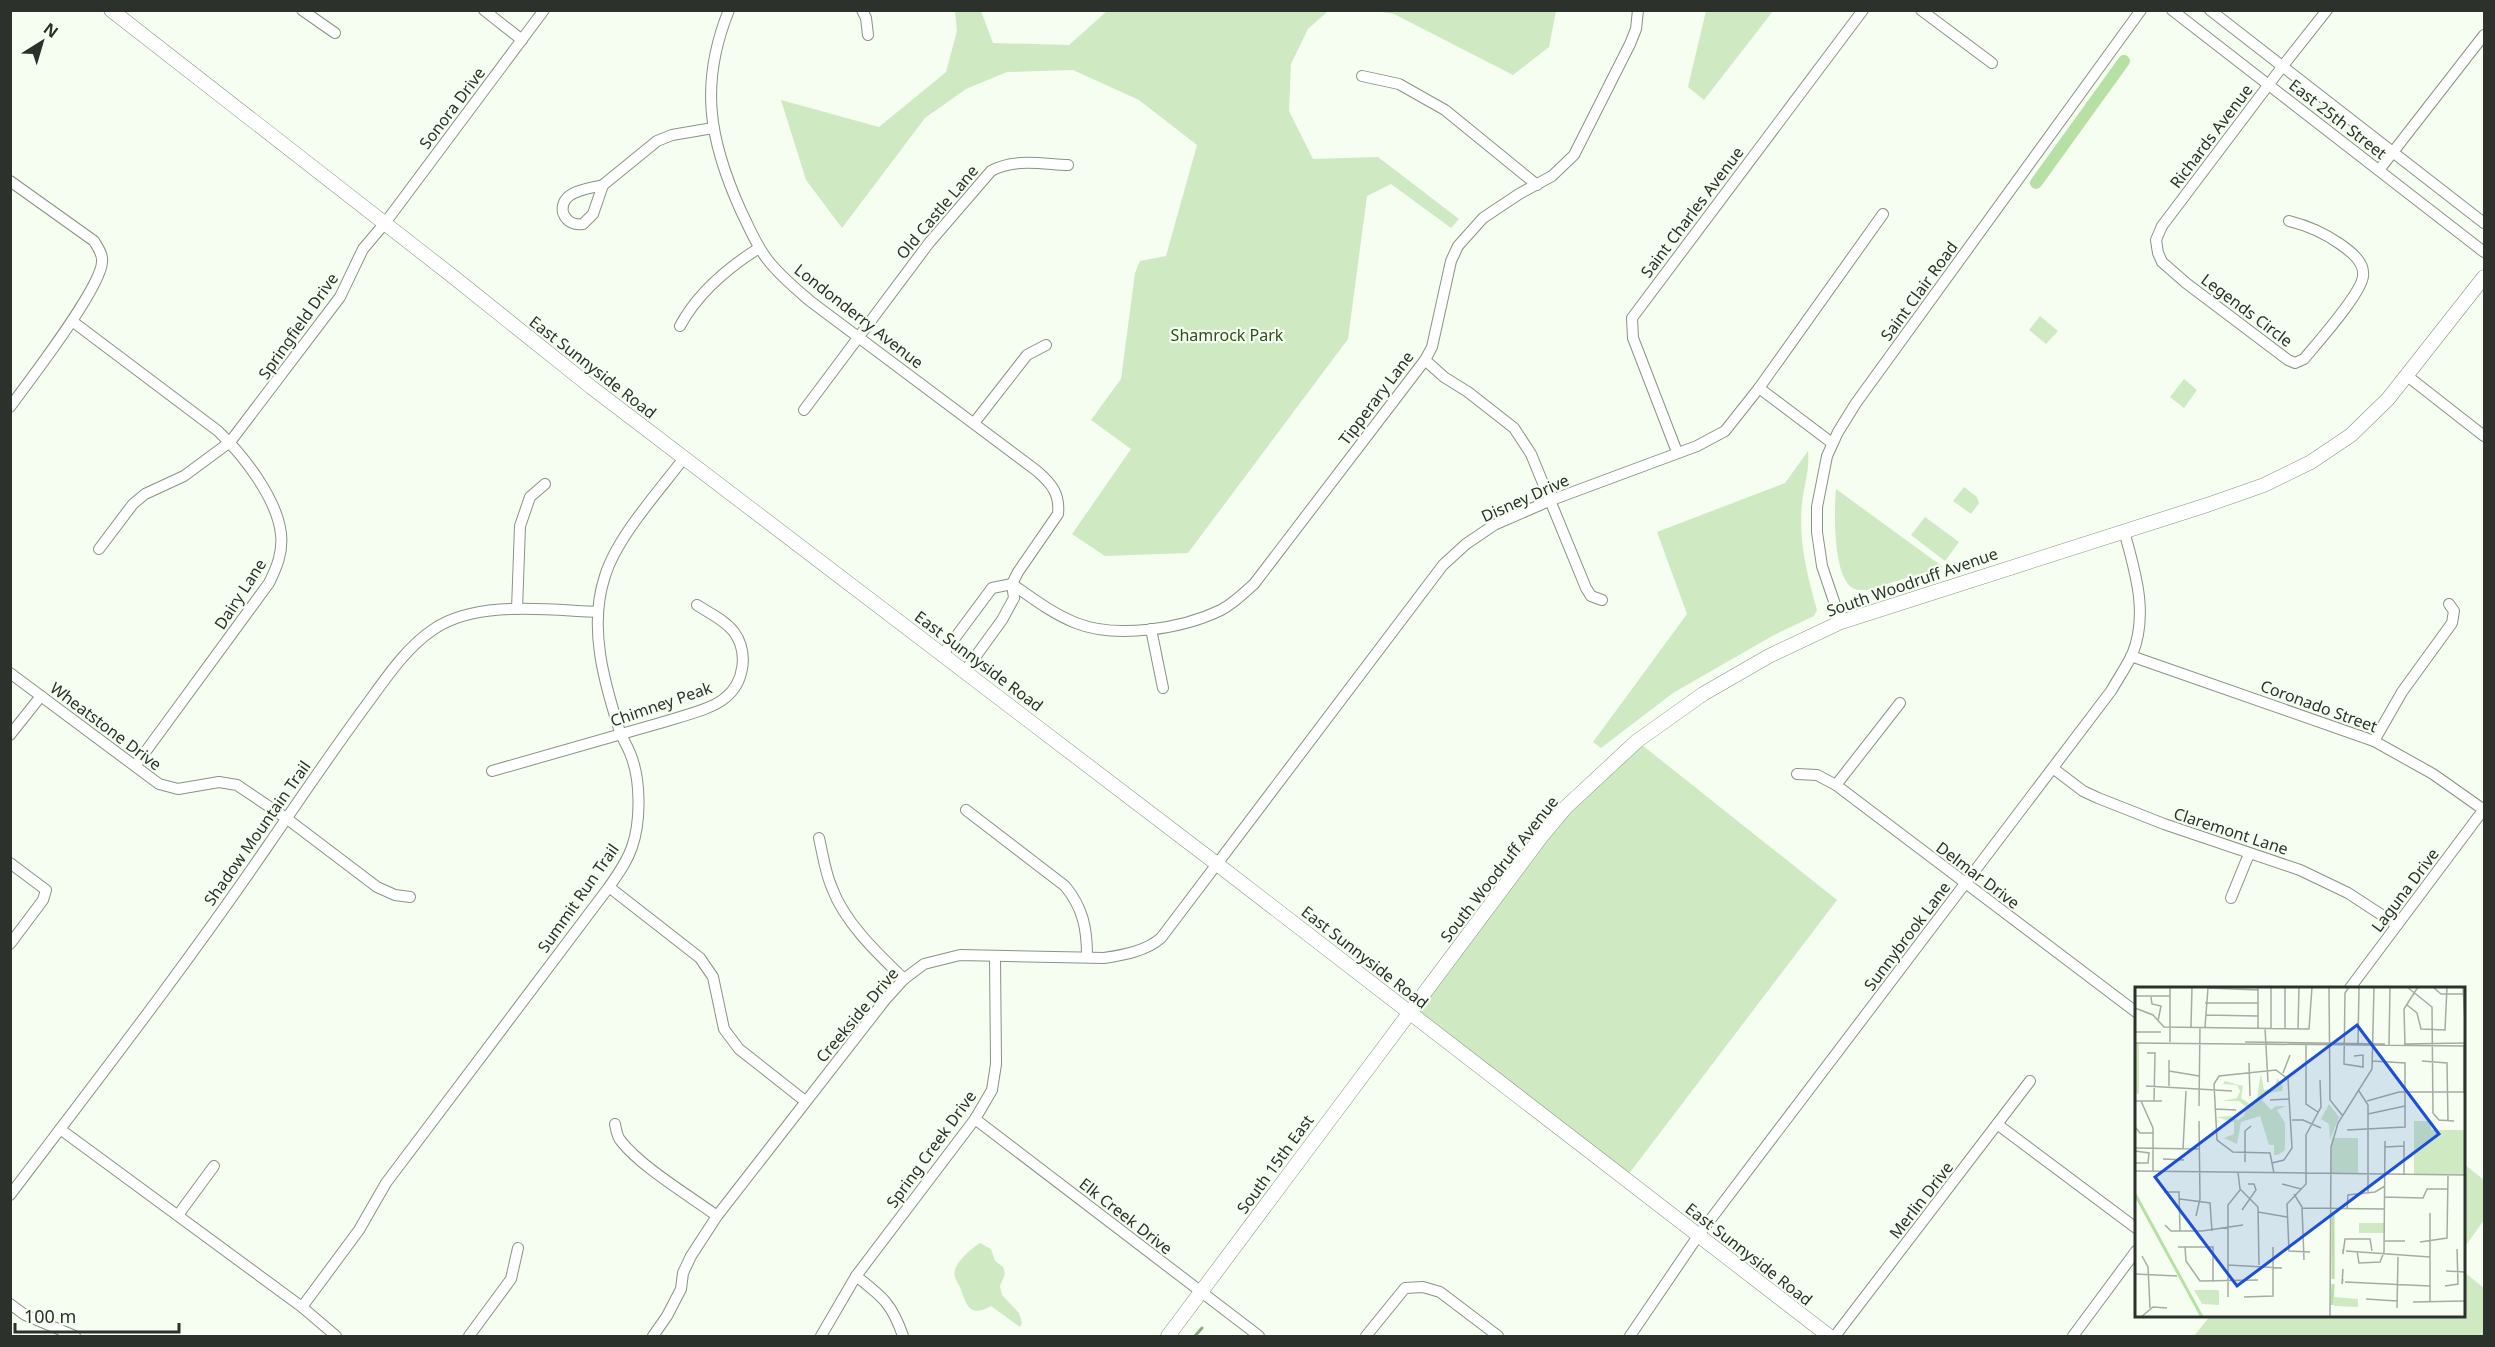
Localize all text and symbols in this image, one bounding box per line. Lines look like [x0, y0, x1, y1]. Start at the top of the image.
north arrow [12, 12, 72, 72]
text: N [39, 17, 63, 43]
street label: Sonora Drive [414, 63, 490, 153]
street label: East 25th Street [2285, 74, 2392, 164]
street label: Richards Avenue [2165, 80, 2257, 192]
street label: Saint Charles Avenue [1636, 142, 1748, 282]
street label: Old Castle Lane [891, 160, 983, 264]
street label: Saint Clair Road [1875, 237, 1963, 345]
street label: Londonderry Avenue [790, 259, 928, 373]
street label: Springfield Drive [253, 268, 343, 384]
street label: Legends Circle [2197, 268, 2297, 352]
street label: East Sunnyside Road [525, 311, 661, 423]
park label: Shamrock Park [1171, 324, 1284, 346]
street label: Tipperary Lane [1333, 347, 1419, 449]
street label: Disney Drive [1478, 469, 1572, 527]
street label: South Woodruff Avenue [1823, 542, 2001, 622]
street label: Dairy Lane [209, 554, 271, 634]
street label: East Sunnyside Road [910, 605, 1048, 717]
street label: Coronado Street [2257, 675, 2381, 737]
street label: Chimney Peak [607, 676, 715, 732]
street label: Wheatstone Drive [46, 677, 166, 775]
street label: Shadow Mountain Trail [199, 756, 315, 910]
street label: South Woodruff Avenue [1435, 791, 1563, 947]
street label: Claremont Lane [2171, 802, 2291, 860]
street label: Delmar Drive [1932, 836, 2024, 914]
street label: Summit Run Trail [532, 839, 624, 957]
street label: Laguna Drive [2366, 844, 2444, 936]
street label: Sunnybrook Lane [1859, 877, 1955, 995]
street label: East Sunnyside Road [1297, 901, 1433, 1013]
street label: Creekside Drive [811, 963, 903, 1067]
inset map [2135, 987, 2465, 1317]
street label: Spring Creek Drive [881, 1086, 981, 1212]
street label: South 15th East [1232, 1110, 1319, 1218]
street label: Merlin Drive [1884, 1157, 1958, 1243]
street label: Elk Creek Drive [1075, 1173, 1177, 1259]
street label: East Sunnyside Road [1681, 1198, 1817, 1310]
scale bar [15, 1296, 178, 1334]
text: 100 m [24, 1304, 76, 1328]

